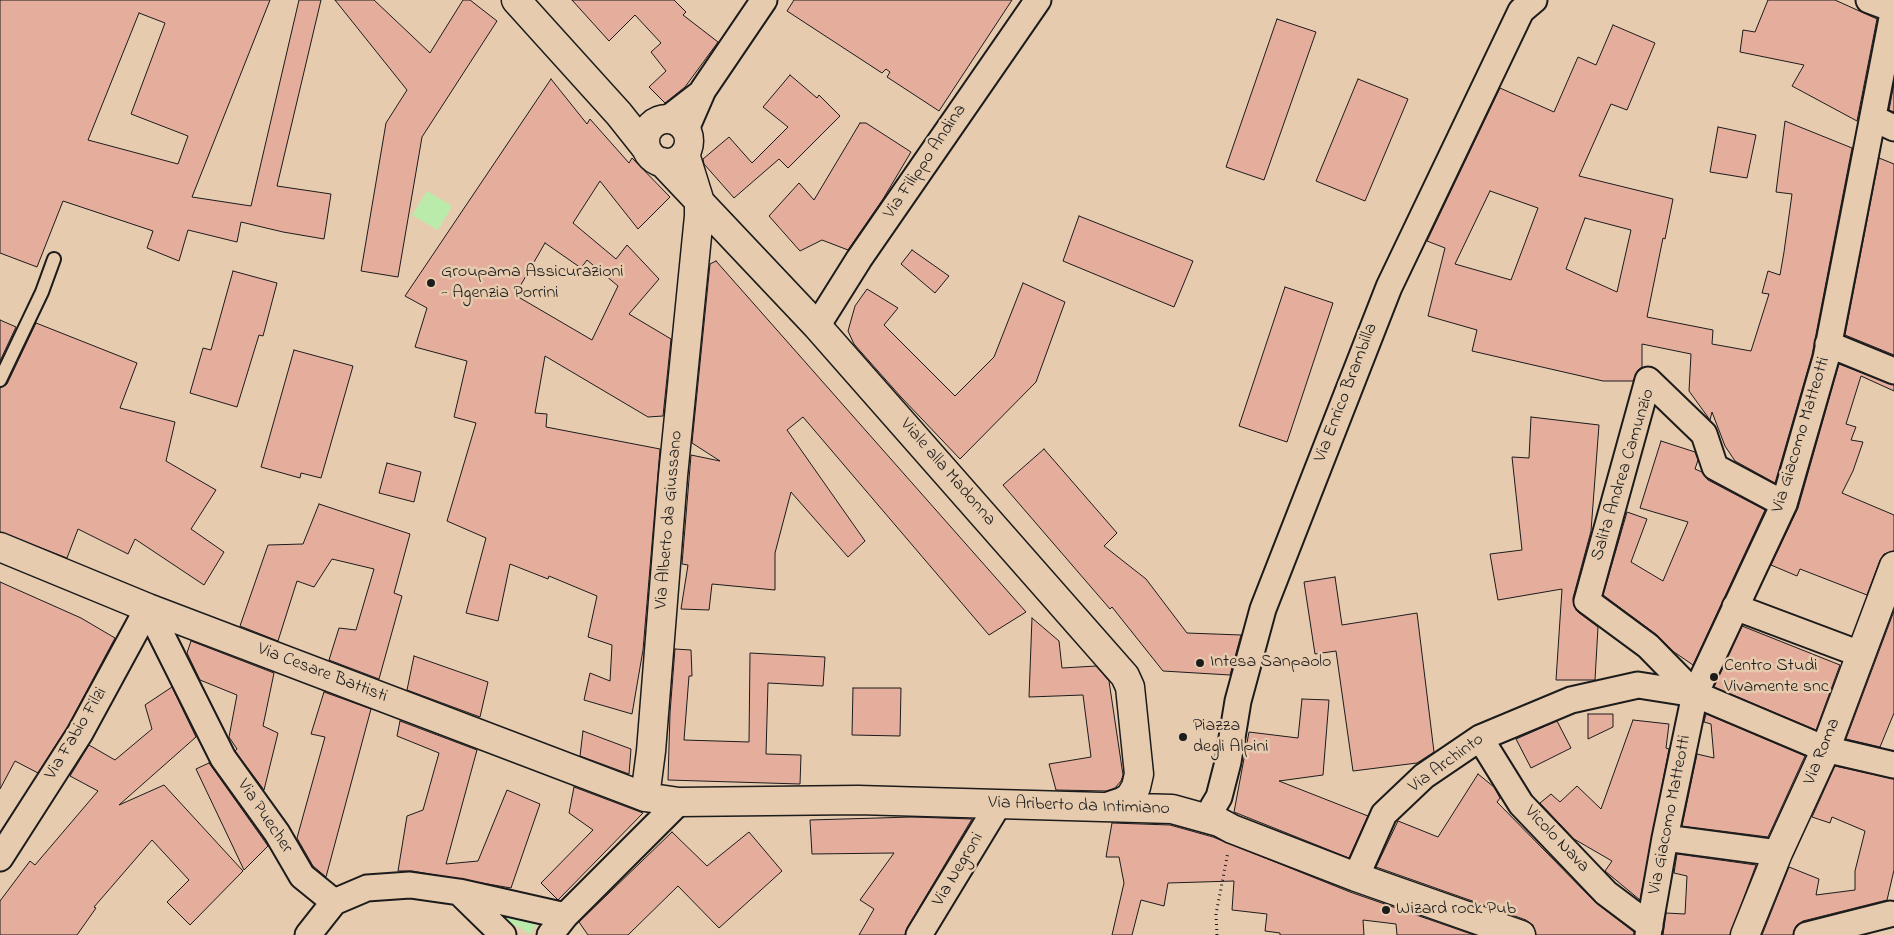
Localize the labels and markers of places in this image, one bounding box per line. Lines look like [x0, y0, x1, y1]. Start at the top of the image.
place label: Groupama Assicurazioni - Agenzia Porrini [441, 262, 624, 304]
marker: Groupama Assicurazioni - Agenzia Porrini [425, 277, 437, 289]
place label: Intesa Sanpaolo [1210, 652, 1331, 674]
place label: Centro Studi Vivamente snc [1724, 656, 1829, 699]
marker: Intesa Sanpaolo [1194, 657, 1206, 669]
marker: Centro Studi Vivamente snc [1708, 671, 1720, 683]
place label: Piazza degli Alpini [1193, 716, 1269, 759]
marker: Piazza degli Alpini [1177, 731, 1189, 743]
place label: Wizard rock Pub [1396, 899, 1516, 921]
marker: Wizard rock Pub [1380, 904, 1392, 916]

